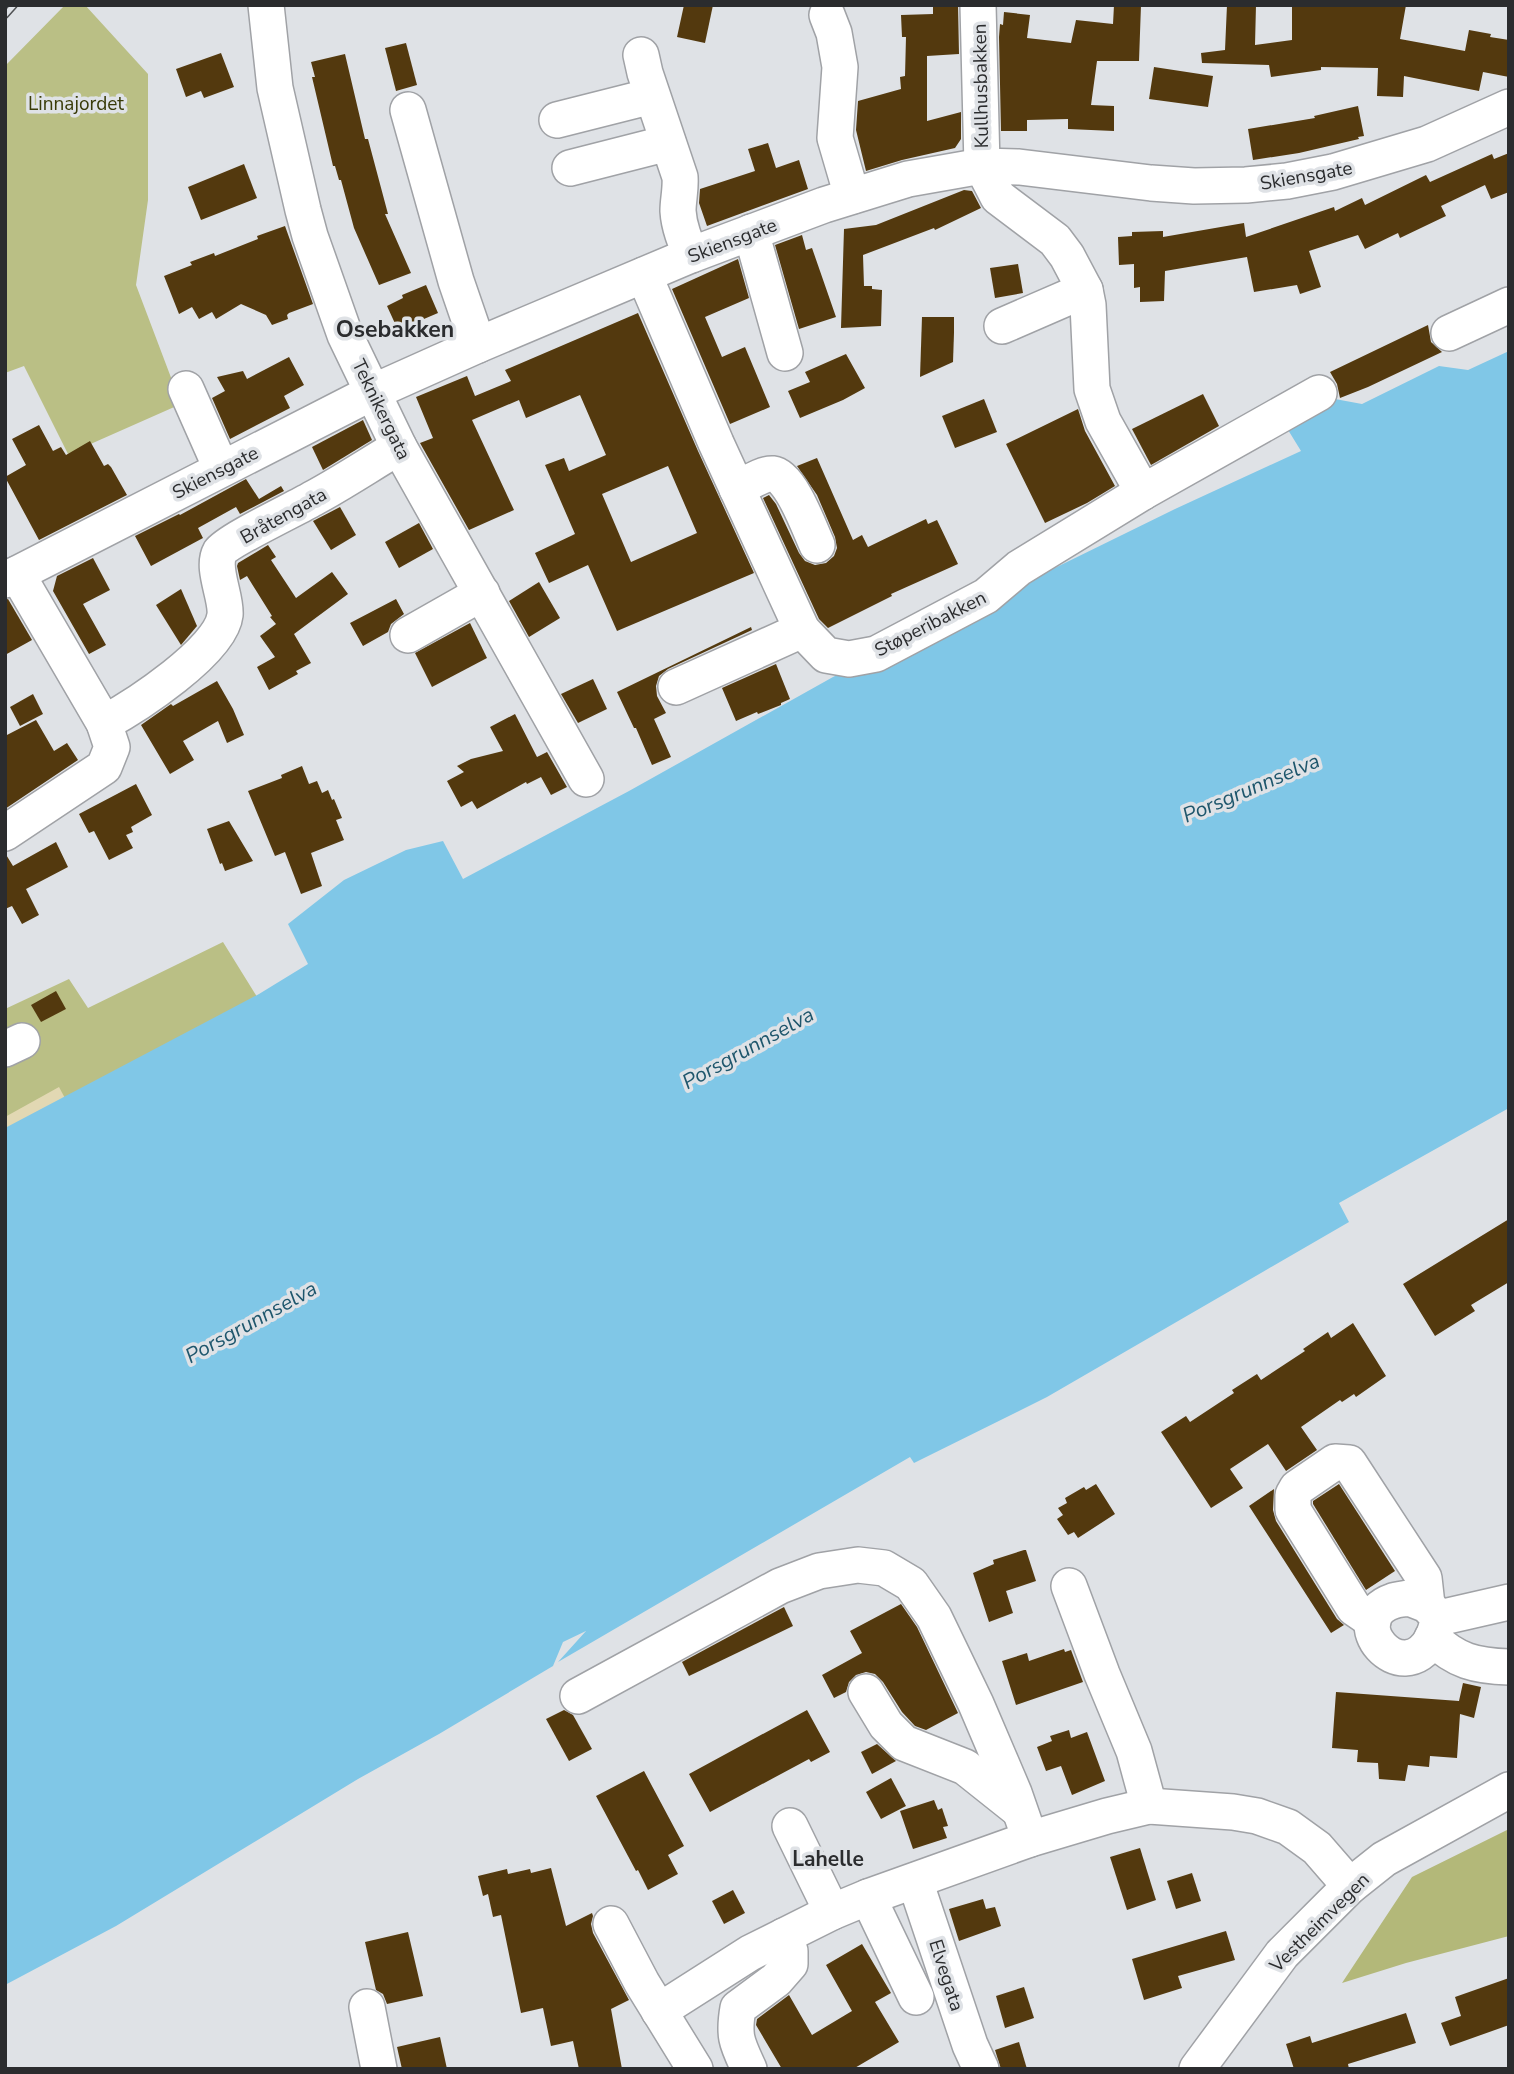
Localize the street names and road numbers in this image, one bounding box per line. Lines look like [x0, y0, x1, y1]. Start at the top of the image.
street label: Kullhusbakken [967, 23, 995, 149]
street label: Skiensgate [1258, 155, 1354, 197]
street label: Skiensgate [684, 212, 781, 270]
street label: Teknikergata [346, 355, 417, 464]
street label: Skiensgate [168, 440, 263, 506]
street label: Bråtengata [236, 481, 331, 550]
street label: Støperibakken [870, 585, 991, 663]
street label: Vestheimvegen [1263, 1867, 1375, 1979]
street label: Elvegata [922, 1936, 970, 2015]

